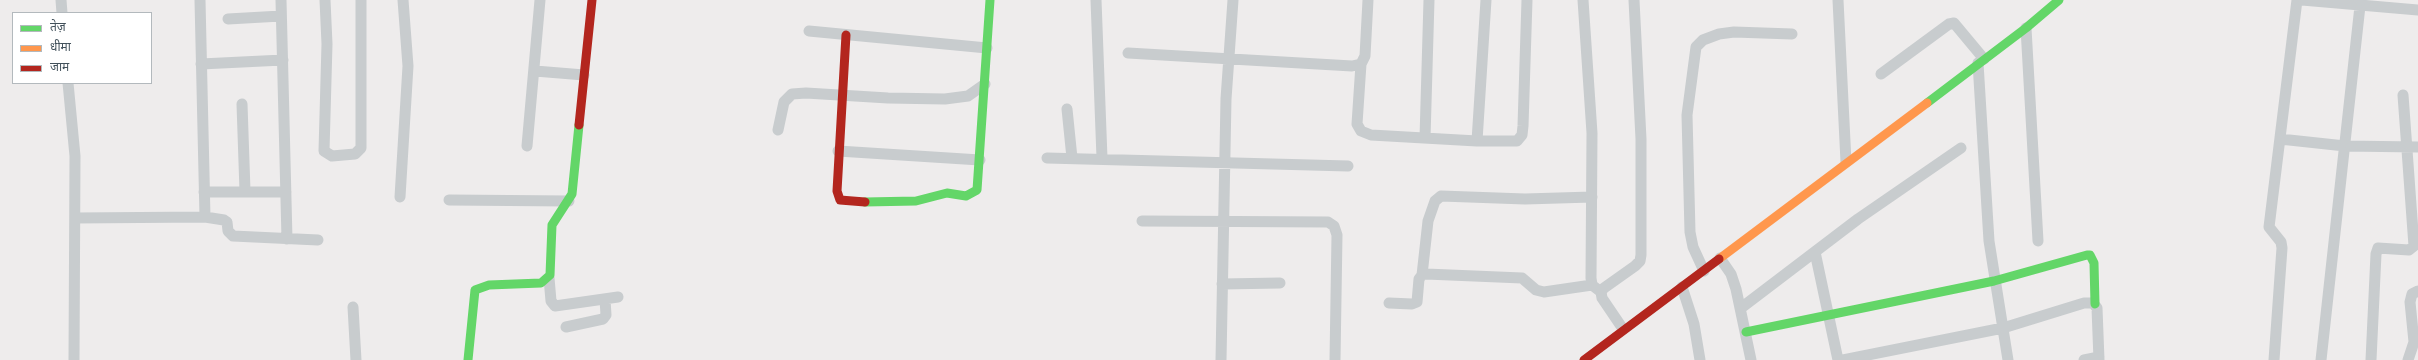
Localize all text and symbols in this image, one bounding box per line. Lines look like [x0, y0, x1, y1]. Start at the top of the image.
legend [12, 12, 152, 84]
text: तेज़ [50, 20, 66, 34]
text: धीमा [50, 40, 71, 54]
text: जाम [50, 60, 69, 74]

